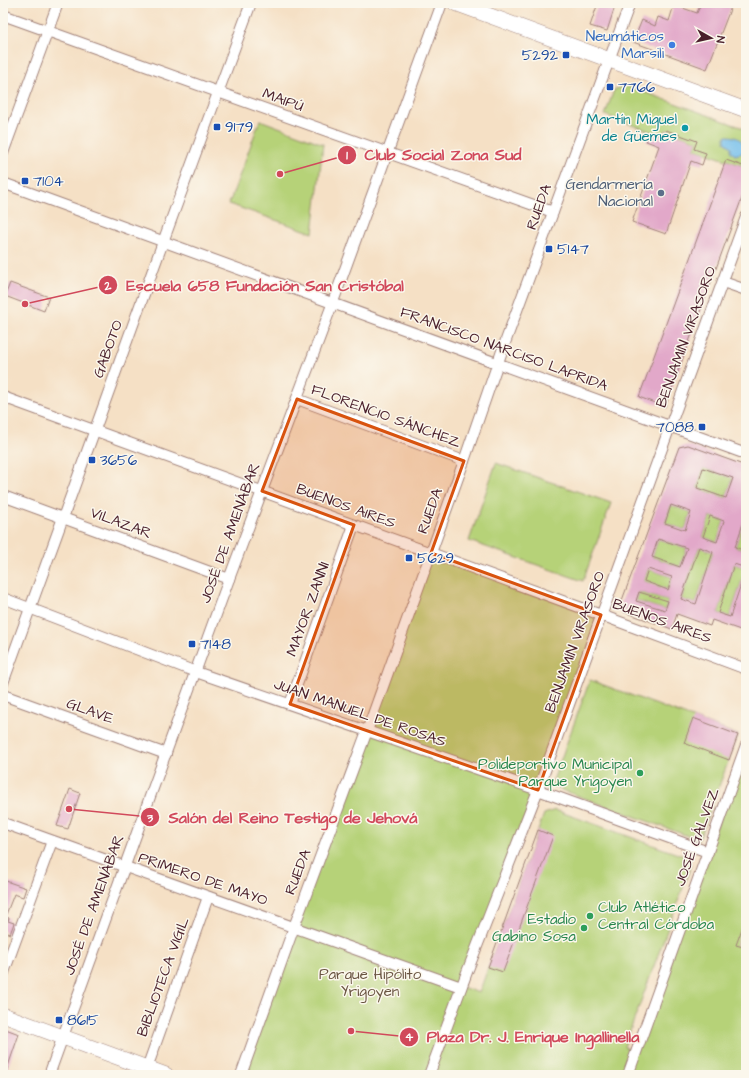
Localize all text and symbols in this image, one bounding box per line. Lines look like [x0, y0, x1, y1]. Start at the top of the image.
north arrow [691, 18, 731, 58]
place label: Neumáticos Marsili [586, 26, 665, 64]
text: N [712, 35, 728, 44]
marker: Neumáticos Marsili [667, 40, 677, 50]
place label: 5292 [522, 45, 558, 66]
marker: 5292 [561, 50, 571, 60]
place label: 7766 [618, 77, 656, 98]
marker: 7766 [605, 82, 615, 92]
street label: MAIPÚ [260, 83, 306, 117]
place label: Martín Miguel de Güemes [586, 109, 677, 147]
place label: 9179 [225, 117, 253, 138]
marker: 9179 [212, 122, 222, 132]
marker: Martín Miguel de Güemes [680, 123, 690, 133]
callout: Club Social Zona Sud [337, 141, 530, 169]
text: Club Social Zona Sud [365, 144, 522, 166]
text: 1 [346, 147, 348, 164]
place label: 7104 [33, 171, 64, 192]
place label: Gendarmería Nacional [565, 174, 653, 212]
marker: 7104 [20, 176, 30, 186]
street label: RUEDA [521, 181, 557, 233]
marker: Gendarmería Nacional [656, 188, 666, 198]
place label: 5147 [557, 239, 589, 260]
marker: 5147 [544, 244, 554, 254]
street label: BENJAMÍN VIRASORO [651, 263, 721, 411]
callout: Escuela 658 Fundación San Cristóbal [98, 271, 412, 299]
text: Escuela 658 Fundación San Cristóbal [126, 275, 404, 297]
text: 2 [104, 278, 112, 295]
street label: FRANCISCO NARCISO LAPRIDA [397, 302, 611, 397]
street label: GABOTO [88, 317, 128, 381]
street label: FLORENCIO SÁNCHEZ [308, 379, 464, 453]
place label: 7088 [656, 417, 694, 438]
marker: 7088 [697, 422, 707, 432]
place label: 3656 [100, 450, 138, 471]
marker: 3656 [87, 455, 97, 465]
street label: JOSÉ DE AMENÁBAR [195, 460, 265, 606]
street label: BUENOS AIRES [293, 478, 399, 534]
street label: RUEDA [412, 485, 448, 537]
street label: VILAZAR [87, 502, 155, 544]
place label: 5629 [417, 548, 454, 569]
marker: 5629 [404, 553, 414, 563]
street label: MAYOR ZANNI [281, 559, 335, 659]
street label: BENJAMÍN VIRASORO [540, 568, 610, 716]
street label: BUENOS AIRES [609, 593, 715, 649]
place label: 7148 [200, 634, 231, 655]
marker: 7148 [187, 639, 197, 649]
street label: JUAN MANUEL DE ROSAS [271, 674, 449, 752]
street label: GLAVE [64, 693, 117, 729]
place label: Polideportivo Municipal Parque Yrigoyen [478, 754, 632, 793]
marker: Polideportivo Municipal Parque Yrigoyen [635, 768, 645, 778]
street label: JOSÉ GÁLVEZ [670, 785, 725, 889]
callout: Salón del Reino Testigo de Jehová [140, 803, 425, 831]
text: Salón del Reino Testigo de Jehová [168, 807, 418, 831]
text: 3 [146, 810, 154, 827]
street label: JOSÉ DE AMENÁBAR [59, 832, 129, 978]
street label: RUEDA [280, 846, 316, 898]
street label: PRIMERO DE MAYO [136, 847, 270, 911]
place label: Club Atlético Central Córdoba [598, 897, 714, 935]
place label: Estadio Gabino Sosa [492, 909, 577, 947]
marker: Club Atlético Central Córdoba [585, 911, 595, 921]
street label: BIBLIOTECA VIGIL [132, 914, 195, 1040]
marker: Estadio Gabino Sosa [579, 923, 589, 933]
park label: Parque Hipólito Yrigoyen [319, 964, 422, 1003]
place label: 8615 [67, 1010, 99, 1031]
marker: 8615 [54, 1015, 64, 1025]
callout: Plaza Dr. J. Enrique Ingallinella [399, 1023, 647, 1051]
text: Plaza Dr. J. Enrique Ingallinella [427, 1026, 640, 1050]
text: 4 [405, 1029, 414, 1046]

